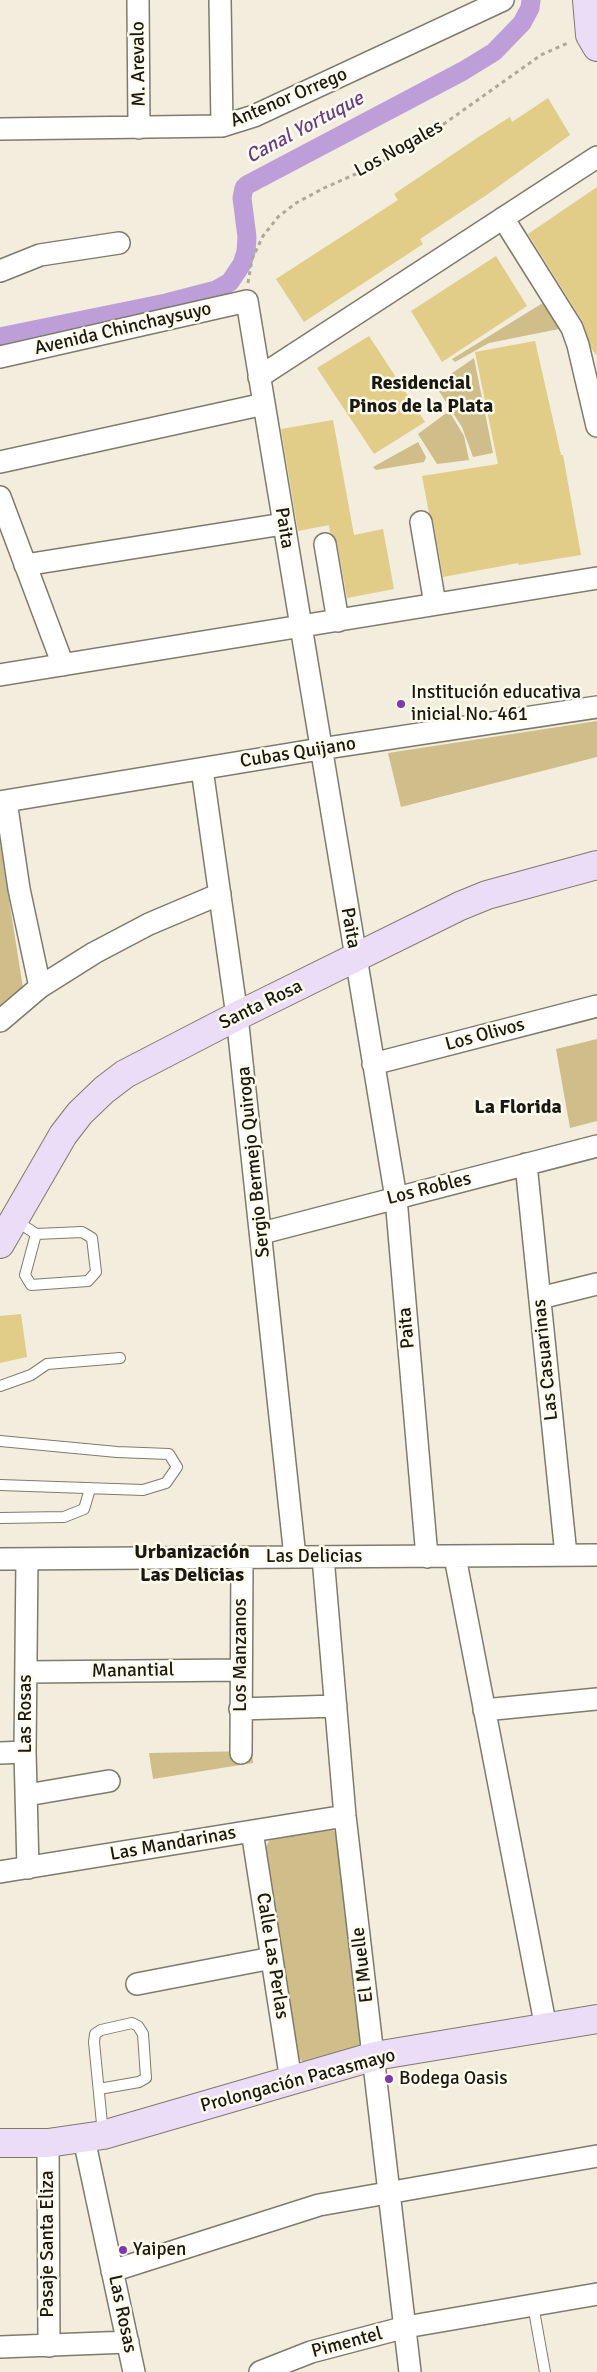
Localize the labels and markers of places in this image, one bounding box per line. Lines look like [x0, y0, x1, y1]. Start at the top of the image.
place label: Institución educativa inicial No. 461 [411, 682, 581, 726]
marker: Institución educativa inicial No. 461 [395, 698, 407, 710]
place label: Bodega Oasis [399, 2068, 507, 2090]
marker: Bodega Oasis [383, 2073, 395, 2085]
place label: Yaipen [133, 2239, 186, 2261]
marker: Yaipen [117, 2244, 129, 2256]

